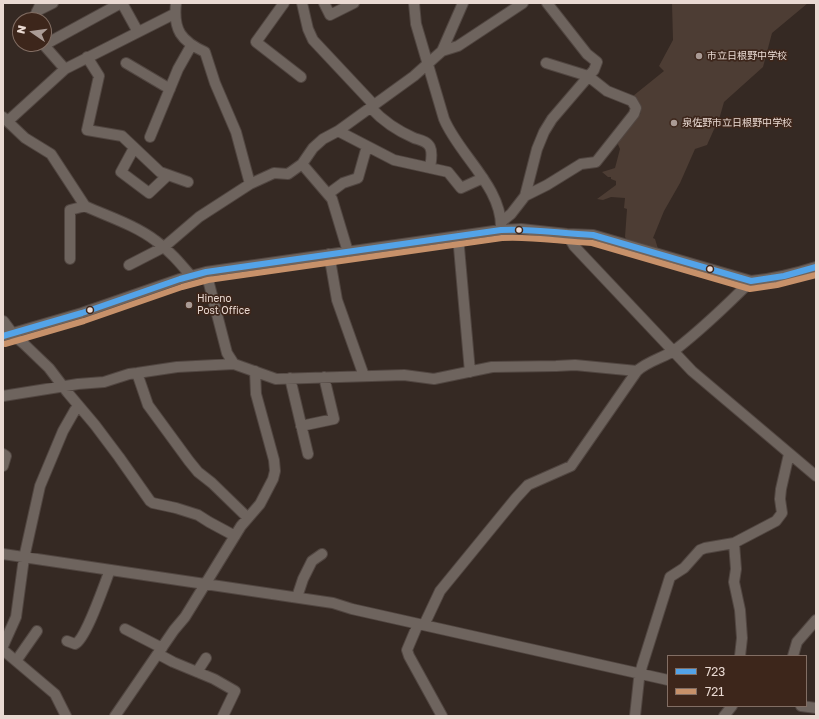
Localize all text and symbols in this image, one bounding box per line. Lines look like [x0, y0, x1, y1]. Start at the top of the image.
north arrow [12, 12, 52, 52]
text: N [14, 24, 28, 35]
place label: 市立日根野中学校 [707, 50, 787, 62]
marker: 市立日根野中学校 [694, 51, 704, 61]
place label: 泉佐野市立日根野中学校 [682, 117, 792, 129]
marker: 泉佐野市立日根野中学校 [669, 118, 679, 128]
unlabelled marker [514, 225, 524, 235]
unlabelled marker [705, 264, 715, 274]
place label: Hineno Post Office [197, 293, 250, 316]
marker: Hineno Post Office [184, 300, 194, 310]
unlabelled marker [85, 305, 95, 315]
legend [667, 655, 807, 707]
text: 723 [705, 664, 725, 679]
text: 721 [705, 684, 724, 699]

